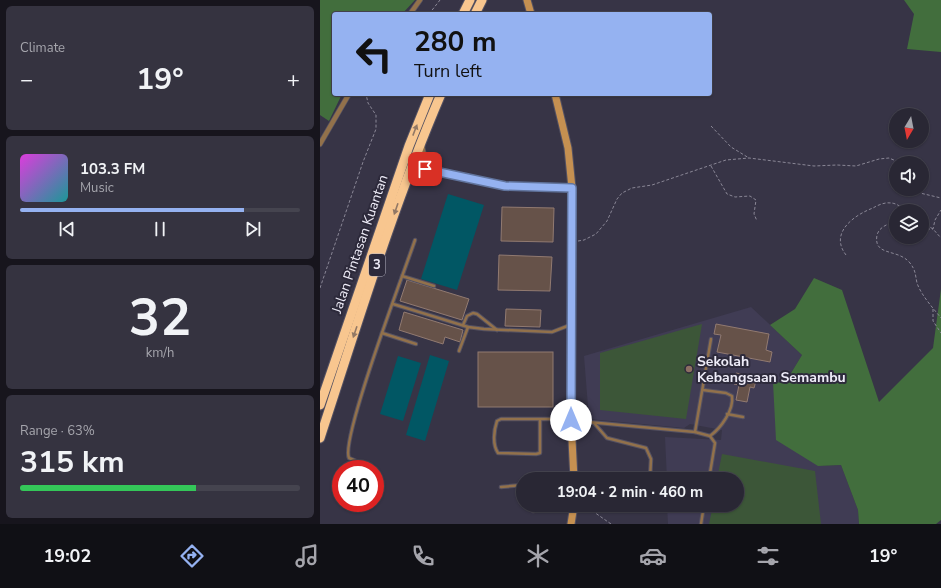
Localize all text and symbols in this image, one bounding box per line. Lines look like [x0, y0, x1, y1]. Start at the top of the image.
text: 280 m [414, 23, 497, 61]
icon: left [348, 28, 400, 80]
text: Climate [20, 39, 65, 57]
text: 19° [136, 59, 184, 100]
text: Turn left [414, 59, 482, 83]
text: − [20, 65, 33, 95]
text: + [287, 65, 300, 95]
north arrow [889, 108, 929, 148]
map controls [889, 108, 929, 244]
one-way arrow [413, 124, 419, 136]
pin [408, 152, 442, 186]
button: sound [889, 156, 929, 196]
icon: arrive [414, 158, 436, 180]
text: 103.3 FM [80, 159, 145, 179]
street label: Jalan Pintasan Kuantan [327, 172, 393, 317]
text: Music [80, 179, 114, 197]
one-way arrow [393, 203, 399, 215]
button: layers [889, 204, 929, 244]
icon: previous [56, 218, 78, 240]
icon: pause [149, 218, 171, 240]
icon: next [242, 218, 264, 240]
road number: 3 [369, 254, 385, 276]
text: 32 [129, 282, 191, 353]
one-way arrow [351, 326, 357, 338]
text: km/h [146, 344, 174, 362]
place label: Sekolah Kebangsaan Semambu [697, 352, 846, 387]
marker: Sekolah Kebangsaan Semambu [684, 364, 694, 374]
position arrow [550, 399, 592, 441]
text: Range · 63% [20, 422, 95, 440]
text: 315 km [20, 442, 125, 483]
speed limit sign: 40 [332, 460, 384, 512]
text: 19:04 · 2 min · 460 m [557, 482, 703, 502]
icon: directions [178, 542, 206, 570]
icon: music [293, 542, 321, 570]
icon: phone [409, 542, 437, 570]
icon: climate [524, 542, 552, 570]
icon: car [639, 542, 667, 570]
icon: filters [754, 542, 782, 570]
text: 19:02 [44, 544, 91, 568]
text: 19° [869, 544, 897, 568]

